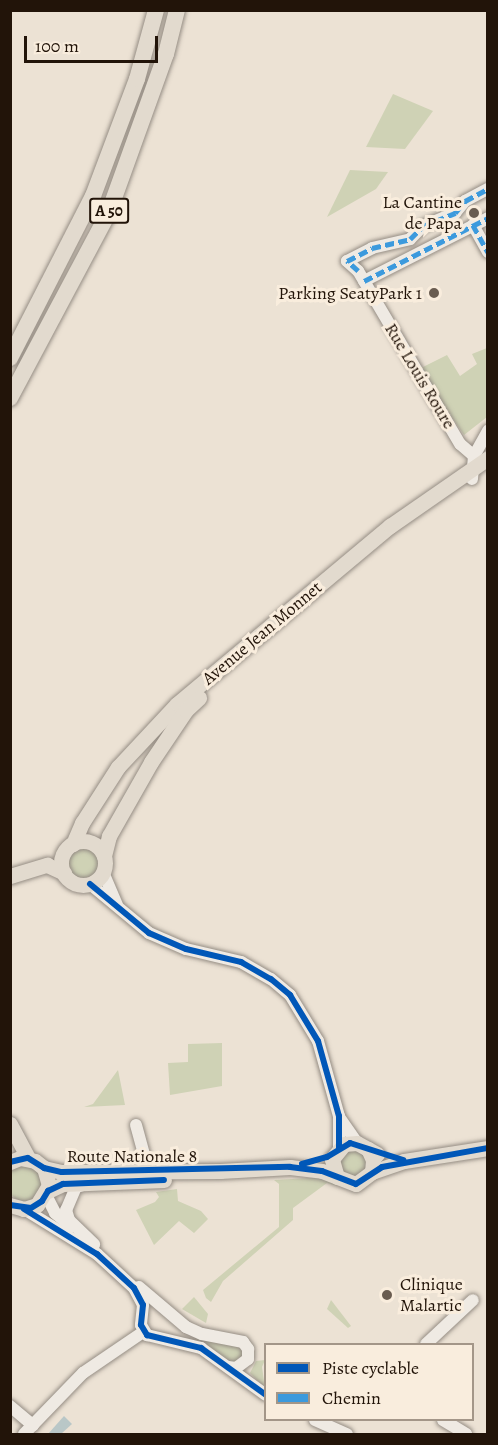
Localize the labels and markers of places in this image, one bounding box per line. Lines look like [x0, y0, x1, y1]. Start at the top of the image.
place label: La Cantine de Papa [382, 192, 462, 234]
marker: La Cantine de Papa [467, 206, 481, 220]
place label: Parking SeatyPark 1 [278, 282, 422, 304]
marker: Parking SeatyPark 1 [427, 286, 441, 300]
place label: Clinique Malartic [400, 1274, 463, 1316]
marker: Clinique Malartic [378, 1286, 396, 1304]

